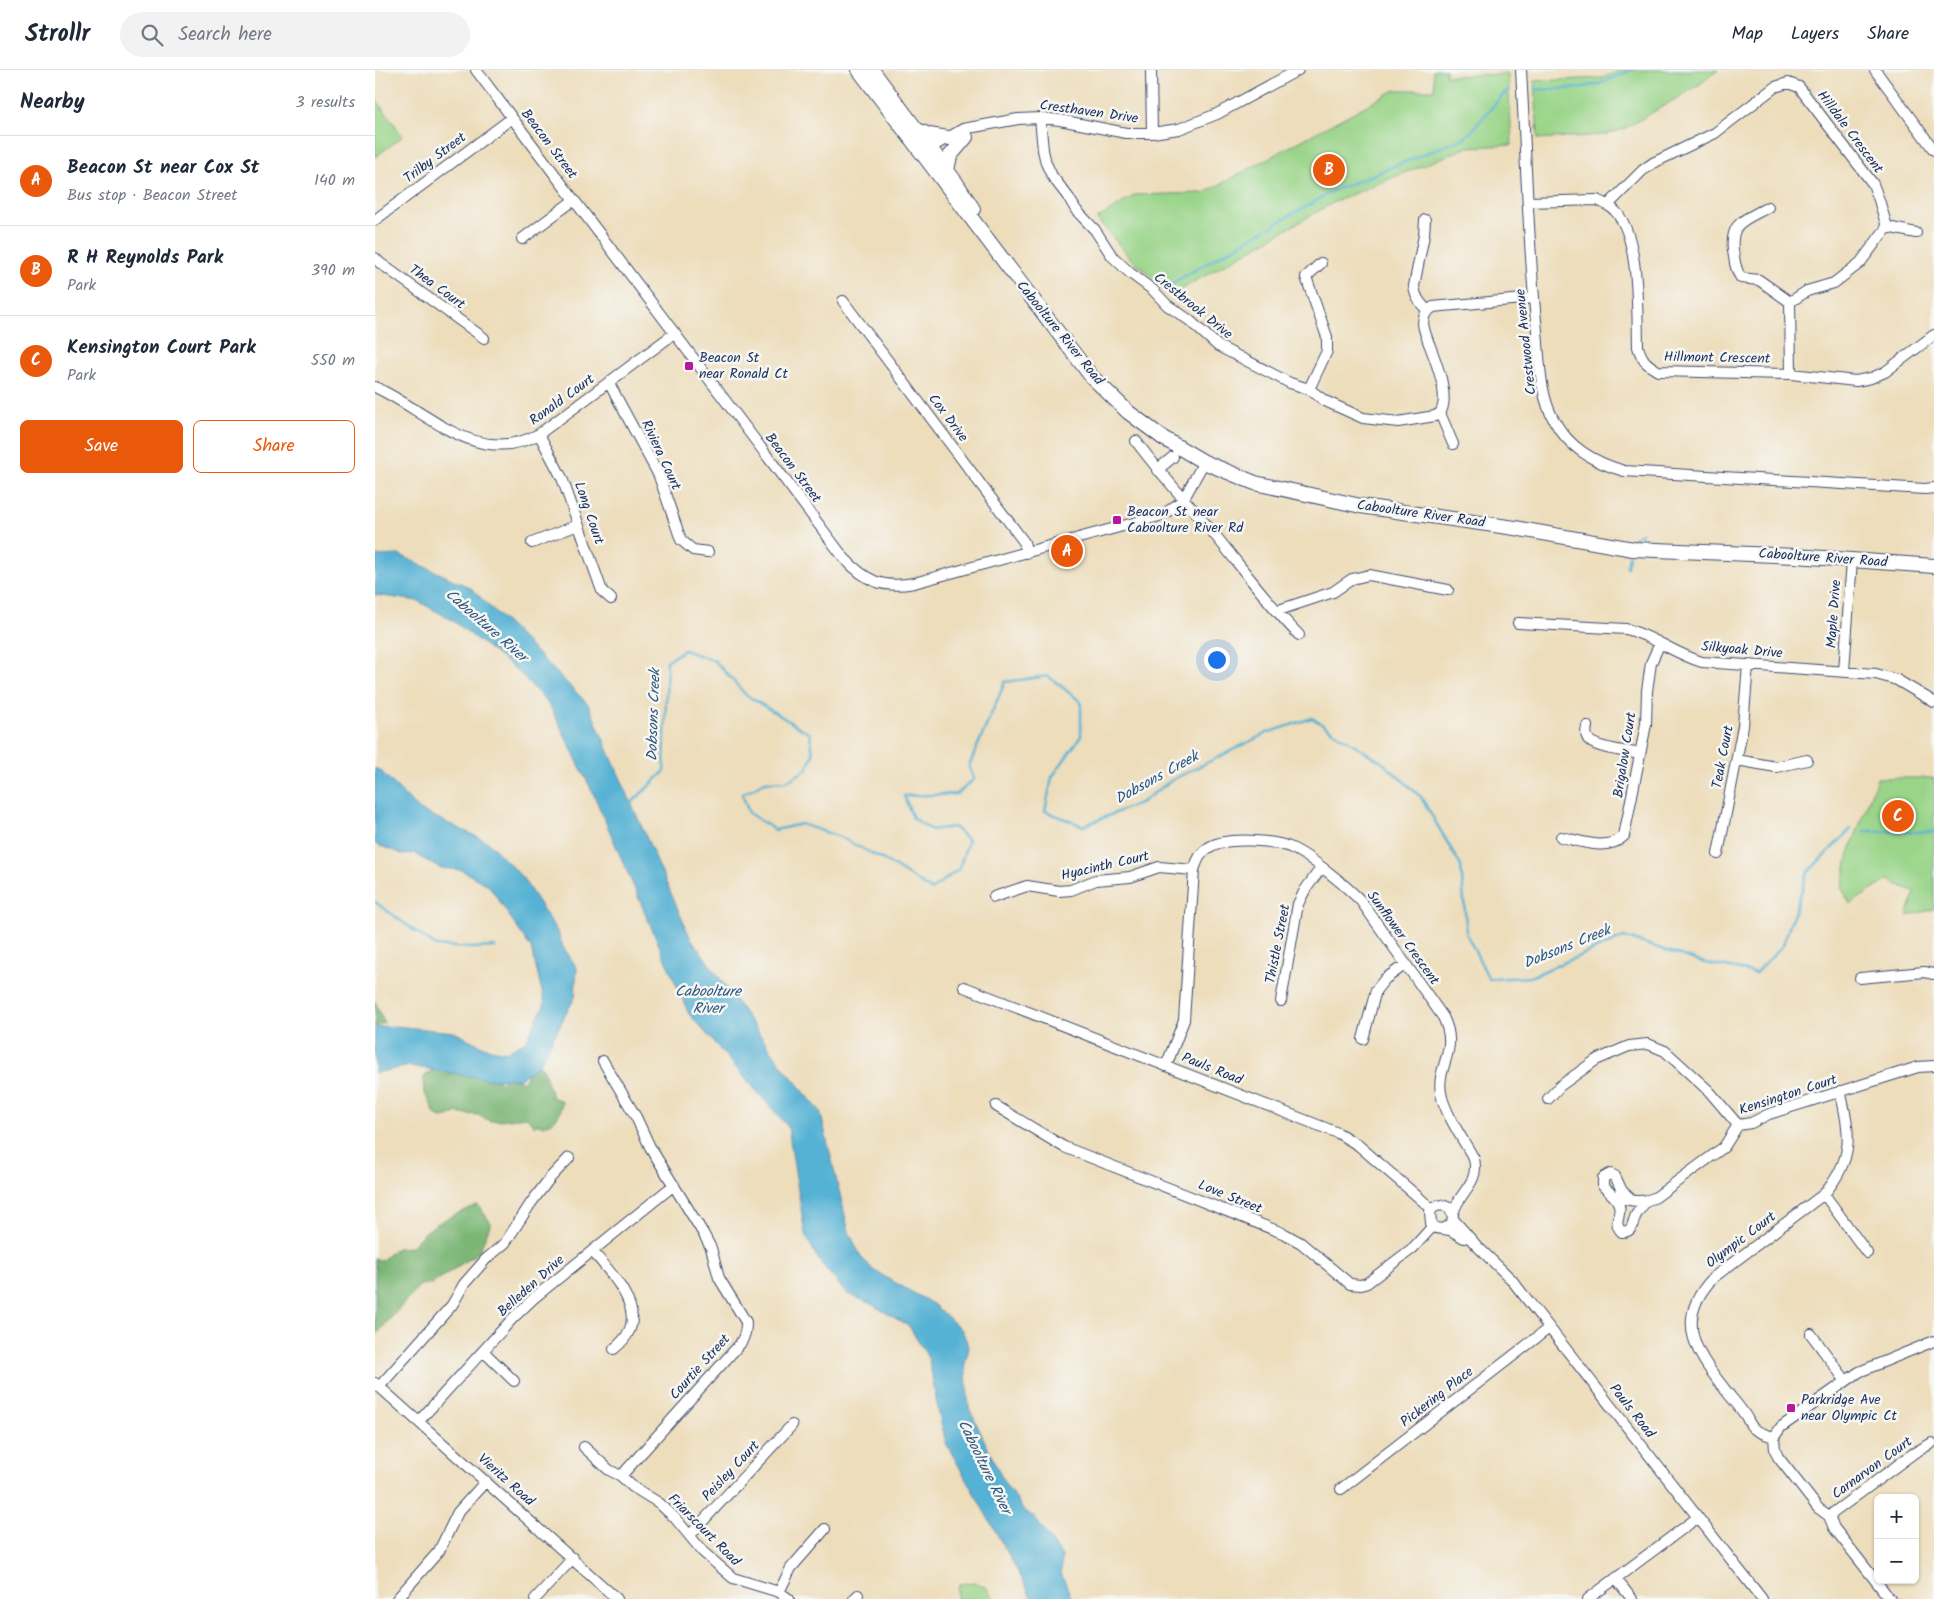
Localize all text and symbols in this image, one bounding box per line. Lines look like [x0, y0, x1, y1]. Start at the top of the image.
search box [120, 12, 470, 57]
text: Strollr [25, 15, 90, 54]
text: Search here [178, 20, 272, 50]
text: Map [1732, 20, 1763, 49]
text: Layers [1791, 20, 1839, 49]
text: Share [1867, 20, 1909, 49]
icon: search [138, 21, 166, 49]
text: Nearby [20, 86, 85, 119]
street label: Hilldale Crescent [1811, 86, 1889, 179]
text: 3 results [296, 90, 355, 115]
street label: Cresthaven Drive [1038, 94, 1140, 130]
street label: Beacon Street [515, 104, 583, 184]
street label: Trilby Street [399, 127, 472, 189]
pin: B [1313, 151, 1345, 189]
text: Beacon St near Cox St [67, 153, 259, 183]
text: A [31, 168, 41, 193]
text: 140 m [314, 168, 355, 193]
text: Bus stop · Beacon Street [67, 183, 237, 208]
text: R H Reynolds Park [67, 243, 223, 273]
text: B [31, 258, 41, 283]
text: 390 m [311, 258, 355, 283]
street label: Thea Court [404, 259, 470, 315]
street label: Crestbrook Drive [1148, 267, 1238, 345]
text: Park [67, 273, 96, 298]
street label: Caboolture River Road [1011, 276, 1110, 391]
street label: Crestwood Avenue [1509, 287, 1543, 396]
text: Kensington Court Park [67, 333, 256, 363]
street label: Hillmont Crescent [1664, 346, 1771, 370]
place label: Beacon St near Ronald Ct [699, 347, 789, 385]
text: C [31, 348, 41, 373]
text: 550 m [311, 348, 355, 373]
marker: Beacon St near Ronald Ct [683, 360, 695, 372]
text: Park [67, 363, 96, 388]
street label: Ronald Court [525, 368, 600, 431]
street label: Cox Drive [923, 389, 974, 447]
street label: Riviera Court [635, 416, 687, 494]
button: Save [20, 420, 183, 473]
button: Share [193, 420, 355, 473]
street label: Beacon Street [759, 428, 827, 508]
street label: Long Court [568, 479, 610, 548]
street label: Caboolture River Road [1356, 494, 1487, 534]
place label: Beacon St near Caboolture River Rd [1127, 501, 1244, 539]
marker: Beacon St near Caboolture River Rd [1111, 514, 1123, 526]
pin: A [1051, 532, 1083, 570]
street label: Caboolture River Road [1758, 543, 1889, 574]
street label: Maple Drive [1821, 578, 1847, 649]
water label: Caboolture River [440, 583, 535, 671]
street label: Silkyoak Drive [1700, 635, 1784, 665]
your location [1204, 647, 1230, 673]
water label: Dobsons Creek [640, 666, 668, 762]
street label: Brigalow Court [1607, 710, 1643, 799]
street label: Teak Court [1706, 723, 1740, 791]
water label: Dobsons Creek [1111, 744, 1205, 811]
pin: C [1882, 797, 1914, 835]
street label: Hyacinth Court [1059, 845, 1152, 887]
street label: Sunflower Crescent [1361, 886, 1445, 990]
street label: Thistle Street [1260, 902, 1297, 986]
water label: Dobsons Creek [1520, 918, 1616, 975]
water label: Caboolture River [675, 980, 742, 1021]
street label: Pauls Road [1178, 1047, 1247, 1092]
street label: Kensington Court [1736, 1069, 1840, 1121]
street label: Love Street [1195, 1174, 1266, 1220]
street label: Olympic Court [1701, 1206, 1781, 1274]
street label: Belleden Drive [492, 1249, 570, 1322]
street label: Courtie Street [664, 1329, 736, 1405]
street label: Pickering Place [1396, 1361, 1479, 1433]
street label: Pauls Road [1604, 1379, 1661, 1444]
place label: Parkridge Ave near Olympic Ct [1801, 1389, 1898, 1427]
marker: Parkridge Ave near Olympic Ct [1785, 1402, 1797, 1414]
water label: Caboolture River [951, 1416, 1019, 1521]
street label: Carnarvon Court [1827, 1431, 1917, 1505]
street label: Peisley Court [697, 1435, 766, 1507]
street label: Vieritz Road [473, 1448, 540, 1512]
street label: Friarscourt Road [662, 1488, 746, 1572]
map controls [1874, 1494, 1919, 1584]
button: + [1874, 1494, 1919, 1539]
button: − [1874, 1539, 1919, 1584]

